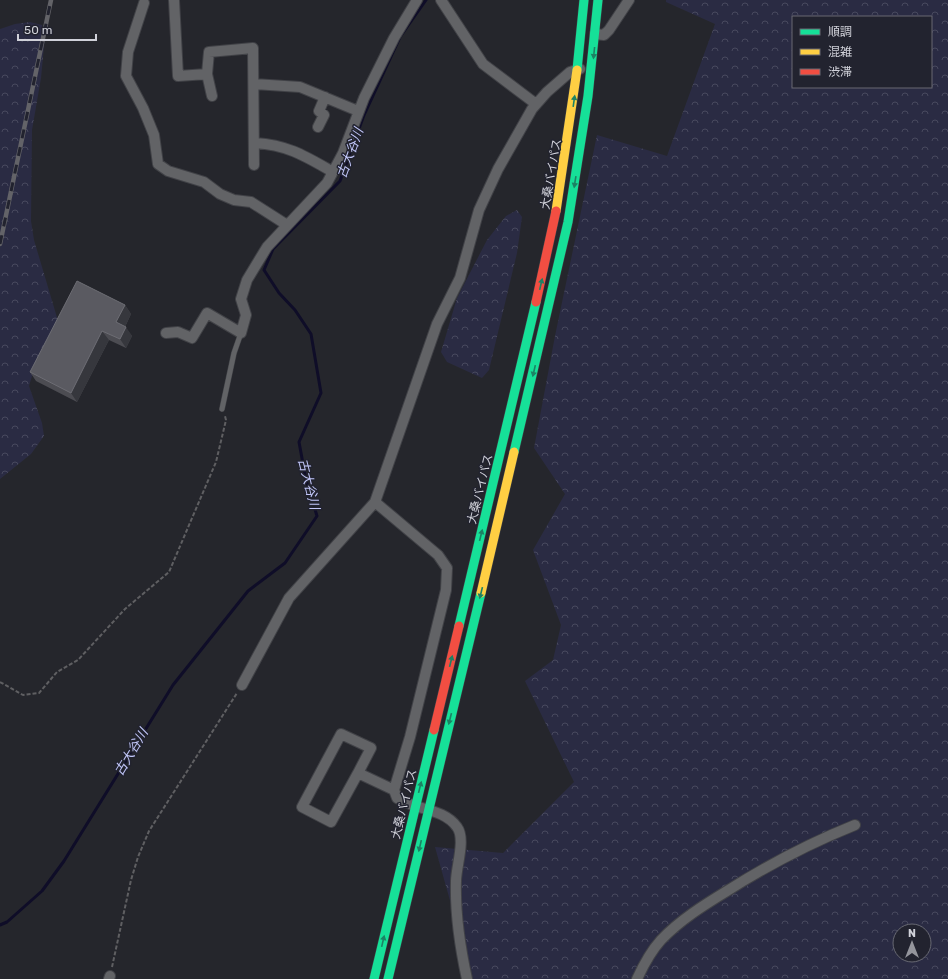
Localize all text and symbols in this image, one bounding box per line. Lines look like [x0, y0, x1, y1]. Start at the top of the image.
scale bar [18, 16, 96, 42]
legend [792, 16, 932, 88]
text: 50 m [24, 23, 52, 37]
text: 順調 [828, 25, 852, 39]
text: 混雑 [828, 45, 852, 59]
one-way arrow [590, 47, 597, 59]
text: 渋滞 [828, 65, 852, 79]
one-way arrow [571, 95, 577, 107]
water label: 古大谷川 [334, 124, 367, 180]
street label: 大桑バイパス [538, 137, 564, 211]
one-way arrow [572, 175, 578, 188]
one-way arrow [538, 278, 544, 290]
one-way arrow [531, 365, 537, 377]
street label: 大桑バイパス [465, 452, 495, 526]
water label: 古大谷川 [295, 457, 323, 513]
one-way arrow [479, 528, 485, 541]
one-way arrow [478, 587, 484, 599]
one-way arrow [448, 655, 454, 667]
one-way arrow [447, 713, 453, 725]
water label: 古大谷川 [111, 724, 152, 778]
street label: 大桑バイパス [389, 767, 419, 841]
one-way arrow [418, 781, 424, 794]
one-way arrow [417, 840, 423, 852]
north arrow [892, 923, 932, 963]
text: N [908, 927, 916, 940]
one-way arrow [381, 935, 387, 947]

